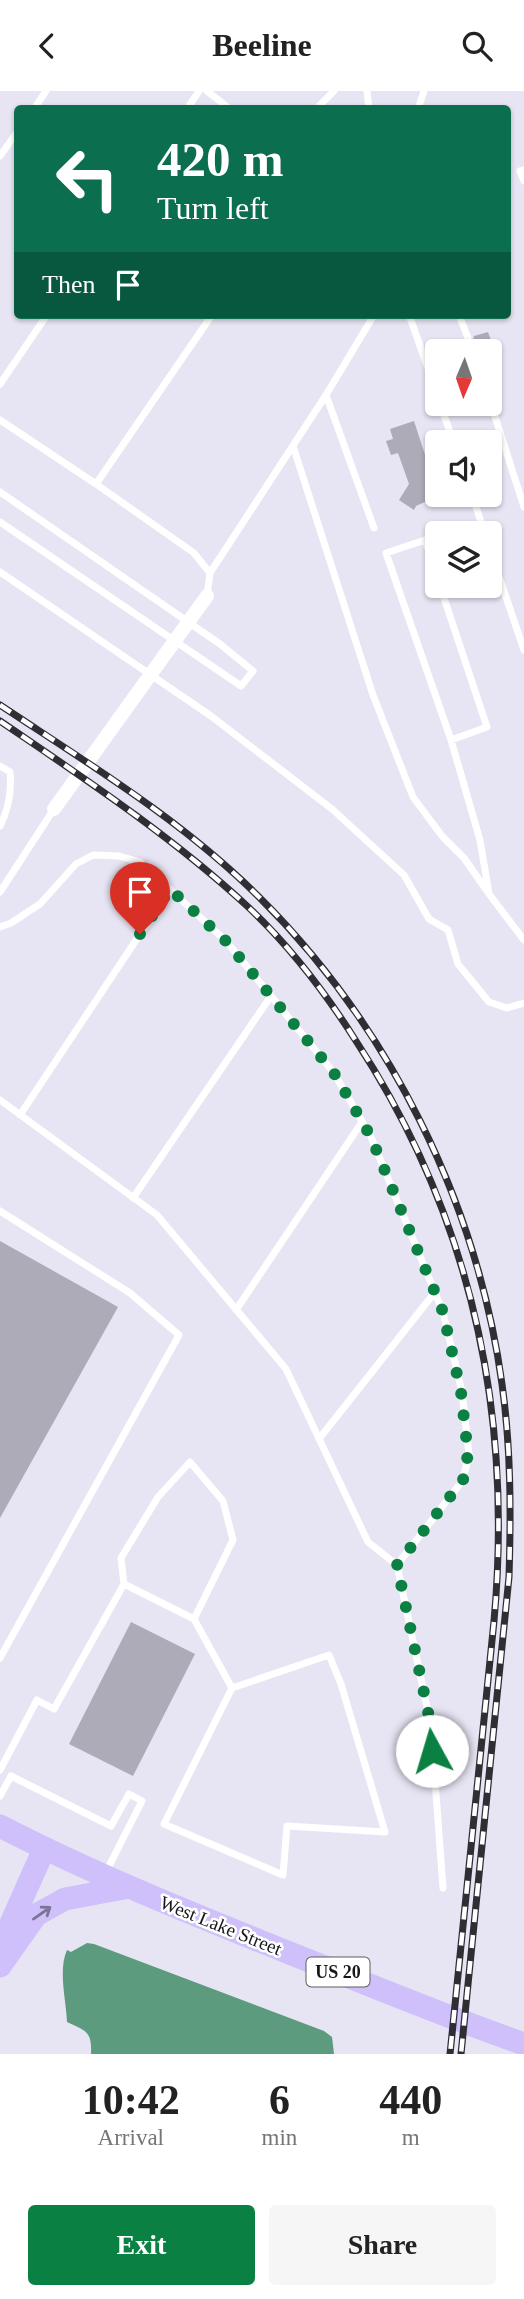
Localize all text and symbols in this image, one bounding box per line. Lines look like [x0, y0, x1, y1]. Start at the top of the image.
icon: back [28, 27, 66, 65]
text: Beeline [212, 27, 312, 63]
icon: search [458, 27, 496, 65]
text: 420 m [157, 132, 284, 187]
icon: left [42, 133, 133, 224]
text: Turn left [157, 190, 269, 226]
icon: arrive [109, 266, 147, 304]
text: Then [42, 270, 95, 299]
north arrow [425, 339, 502, 417]
map controls [425, 339, 502, 598]
button: sound [425, 430, 502, 507]
button: layers [425, 521, 502, 598]
pin [110, 862, 170, 934]
icon: arrive [121, 873, 159, 911]
position arrow [395, 1714, 469, 1788]
street label: West Lake Street [157, 1892, 285, 1960]
one-way arrow [32, 1906, 51, 1921]
road number: US 20 [306, 1958, 370, 1987]
text: 10:42 [82, 2077, 180, 2123]
text: 6 [269, 2077, 290, 2123]
text: 440 [379, 2077, 442, 2123]
text: Arrival [98, 2125, 164, 2150]
text: min [262, 2125, 297, 2150]
text: m [402, 2125, 420, 2150]
button: Exit [28, 2205, 255, 2285]
button: Share [269, 2205, 496, 2285]

